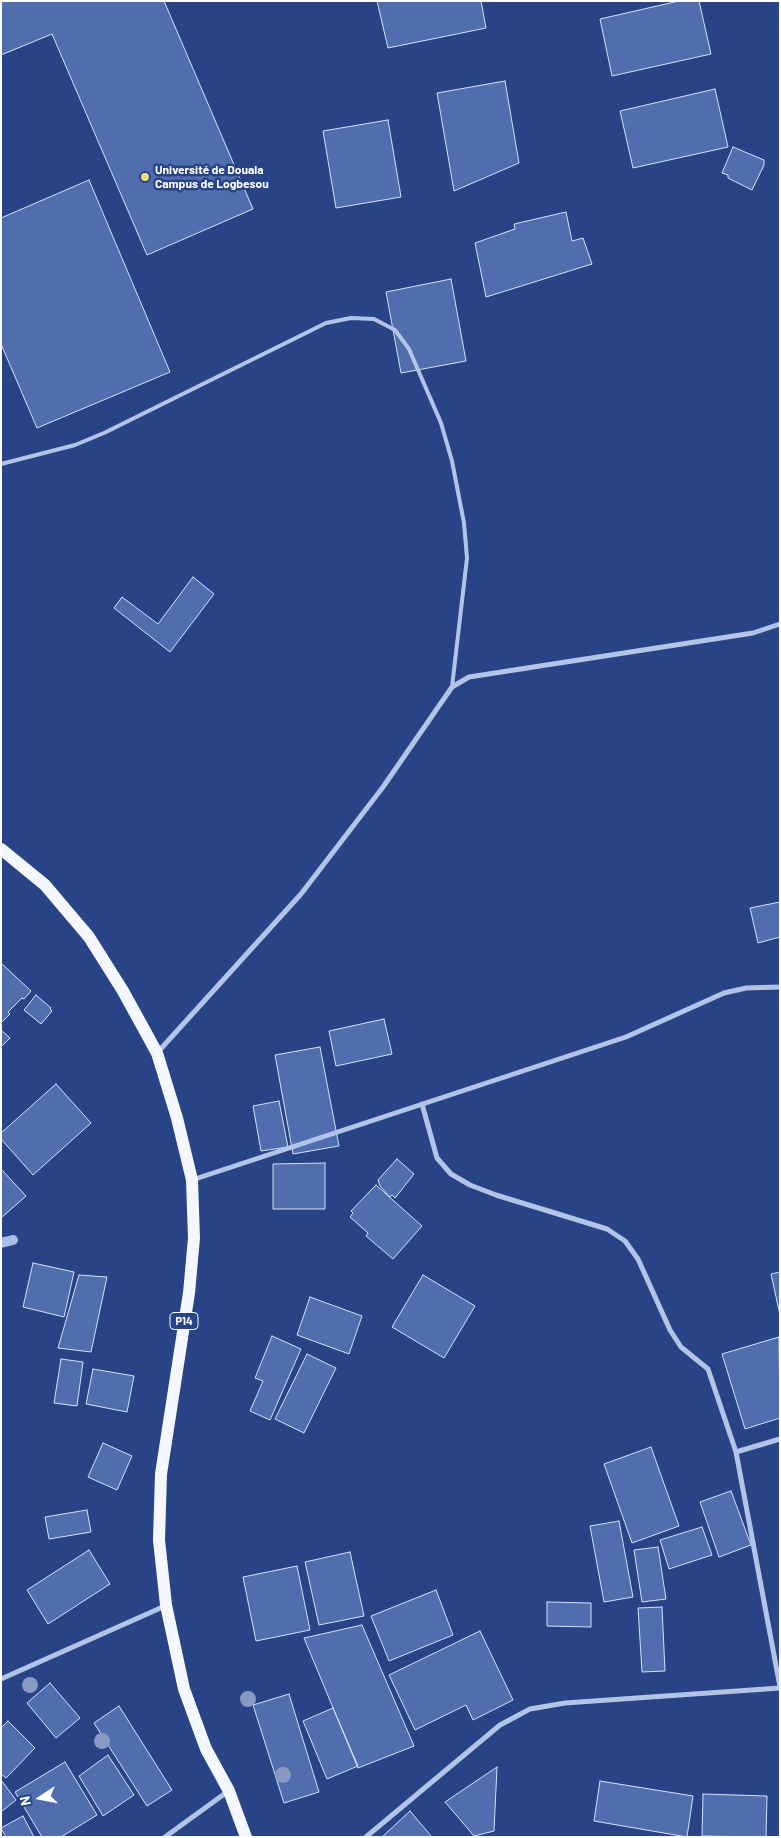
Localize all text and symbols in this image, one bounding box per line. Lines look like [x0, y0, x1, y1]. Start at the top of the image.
place label: Université de Douala Campus de Logbesou [155, 163, 269, 191]
marker: Université de Douala Campus de Logbesou [139, 171, 151, 183]
road number: P14 [170, 1312, 198, 1330]
north arrow [15, 1773, 65, 1823]
text: N [16, 1795, 34, 1807]

